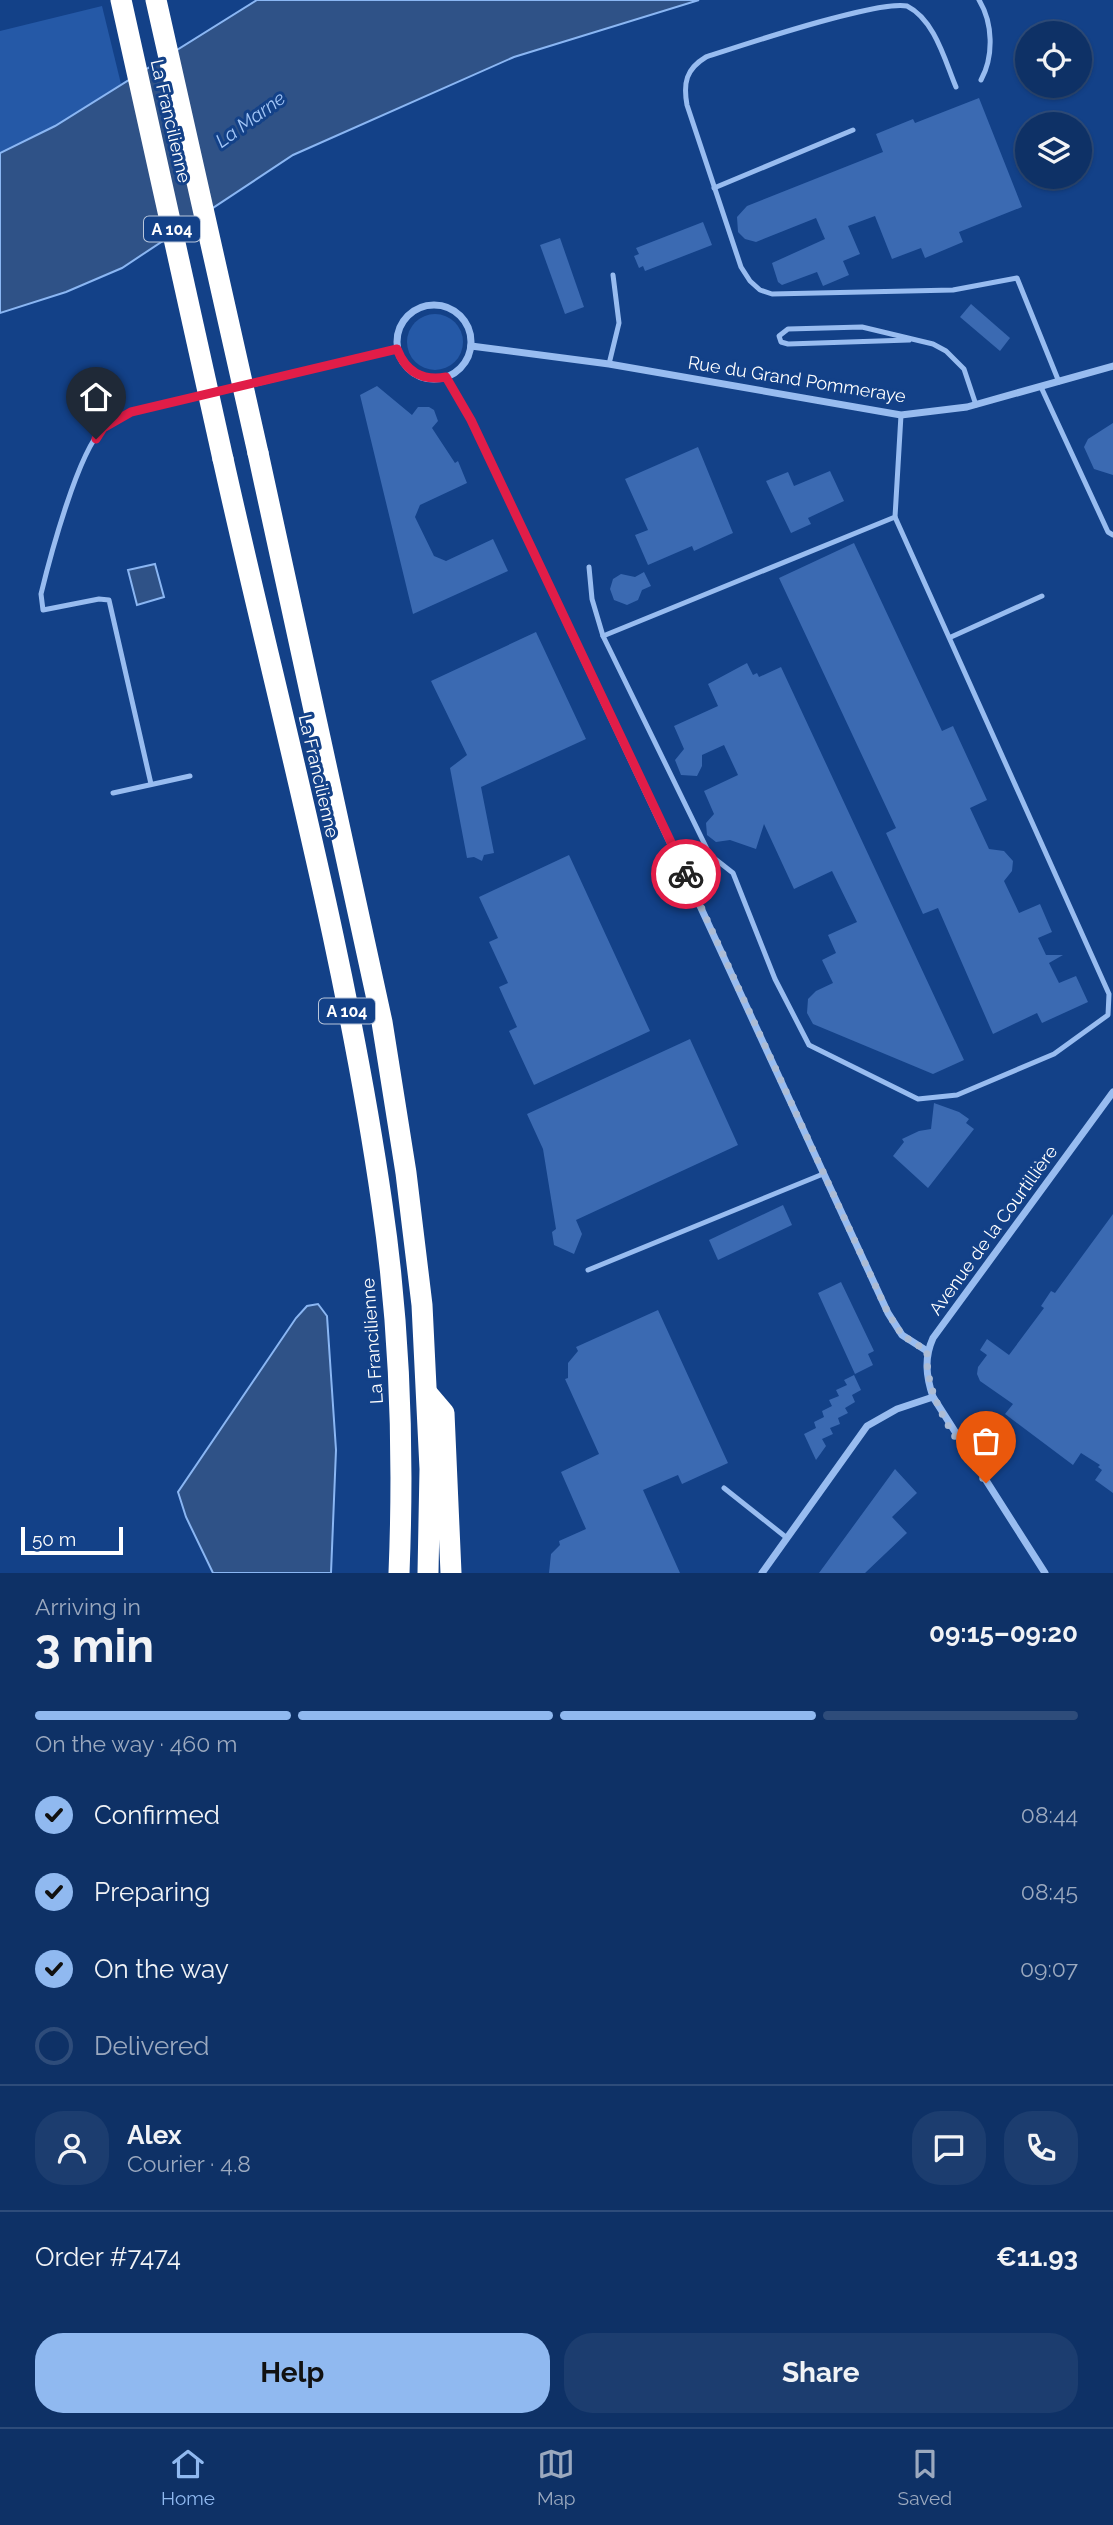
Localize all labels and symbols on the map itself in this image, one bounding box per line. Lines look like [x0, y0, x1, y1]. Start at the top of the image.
street label: La Francilienne [147, 57, 196, 185]
water label: La Marne [211, 86, 289, 152]
road number: A 104 [144, 216, 200, 242]
street label: Rue du Grand Pommeraye [687, 351, 908, 407]
pin [66, 367, 126, 439]
street label: La Francilienne [295, 712, 344, 840]
courier [651, 839, 721, 909]
road number: A 104 [319, 998, 375, 1023]
street label: Avenue de la Courtillière [924, 1141, 1062, 1319]
street label: La Francilienne [357, 1277, 387, 1405]
pin [956, 1411, 1016, 1483]
scale bar [21, 1524, 122, 1556]

